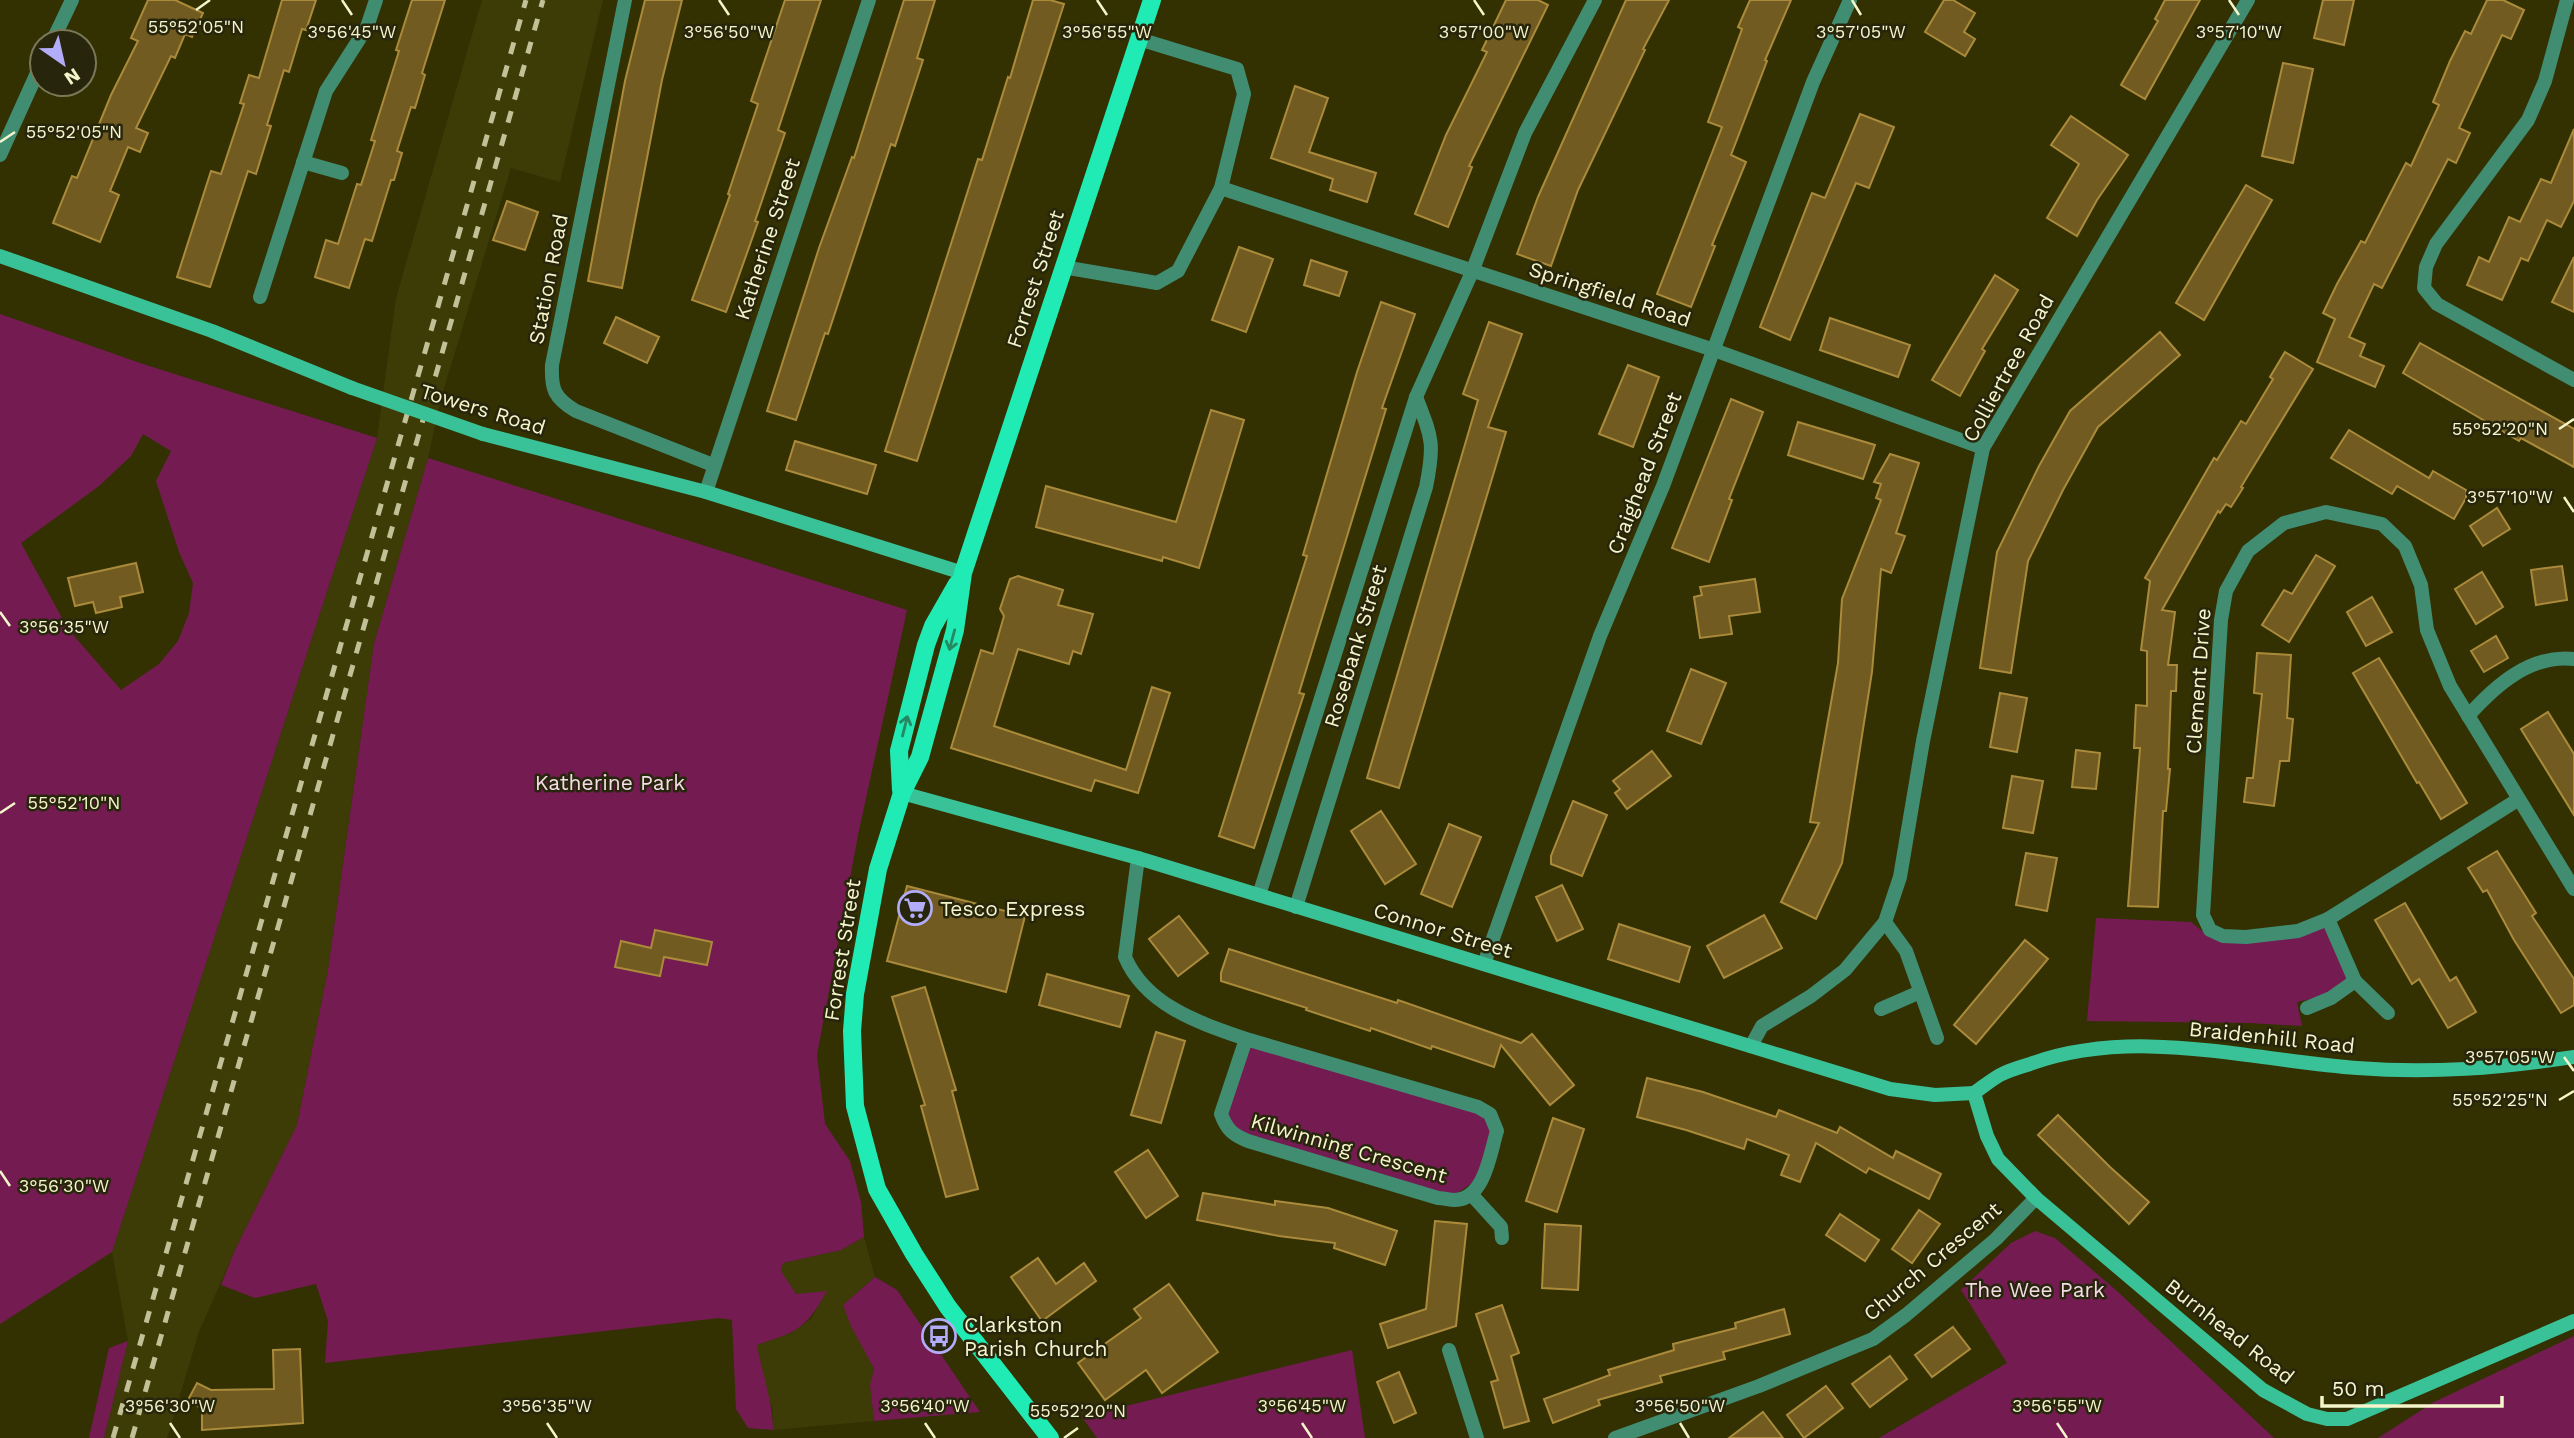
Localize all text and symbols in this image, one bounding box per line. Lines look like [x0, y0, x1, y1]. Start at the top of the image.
text: 55°52'05"N [148, 16, 244, 37]
text: 3°56'45"W [308, 21, 396, 42]
text: 3°56'50"W [684, 21, 774, 42]
text: 3°56'55"W [1062, 21, 1152, 42]
text: 3°57'00"W [1439, 21, 1529, 42]
text: 3°57'05"W [1816, 21, 1906, 42]
text: 3°57'10"W [2196, 21, 2282, 42]
north arrow [28, 28, 98, 98]
text: N [60, 63, 84, 90]
text: 55°52'05"N [26, 121, 122, 142]
street label: Katherine Street [729, 155, 805, 323]
street label: Forrest Street [1001, 207, 1069, 351]
street label: Station Road [523, 212, 573, 346]
street label: Springfield Road [1526, 256, 1694, 332]
street label: Colliertree Road [1957, 290, 2059, 446]
street label: Towers Road [417, 378, 549, 440]
street label: Craighead Street [1602, 388, 1687, 558]
text: 55°52'20"N [2452, 418, 2548, 439]
text: 3°57'10"W [2467, 486, 2553, 507]
street label: Rosebank Street [1318, 561, 1392, 731]
street label: Clement Drive [2180, 607, 2216, 755]
text: 3°56'35"W [19, 616, 109, 637]
one-way arrow [945, 629, 958, 651]
one-way arrow [900, 715, 913, 737]
park label: Katherine Park [535, 770, 685, 795]
text: 55°52'10"N [27, 792, 121, 813]
street label: Forrest Street [818, 877, 866, 1023]
supermarket icon: Tesco Express [896, 889, 934, 927]
place label: Tesco Express [940, 896, 1085, 921]
street label: Connor Street [1370, 897, 1516, 963]
street label: Braidenhill Road [2188, 1016, 2356, 1058]
text: 3°57'05"W [2465, 1046, 2555, 1067]
text: 55°52'25"N [2452, 1089, 2548, 1110]
street label: Kilwinning Crescent [1248, 1108, 1450, 1188]
text: 3°56'30"W [19, 1175, 109, 1196]
street label: Church Crescent [1858, 1196, 2006, 1326]
street label: Burnhead Road [2161, 1273, 2299, 1389]
park label: The Wee Park [1965, 1277, 2105, 1302]
place label: Clarkston Parish Church [964, 1312, 1107, 1361]
bus stop icon: Clarkston Parish Church [920, 1317, 958, 1355]
scale bar [2322, 1364, 2502, 1408]
text: 50 m [2332, 1376, 2384, 1401]
text: 3°56'30"W [125, 1395, 215, 1416]
text: 3°56'35"W [502, 1395, 592, 1416]
text: 3°56'40"W [880, 1395, 970, 1416]
text: 3°56'45"W [1258, 1395, 1346, 1416]
text: 3°56'50"W [1635, 1395, 1725, 1416]
text: 3°56'55"W [2012, 1395, 2102, 1416]
text: 55°52'20"N [1030, 1400, 1126, 1421]

